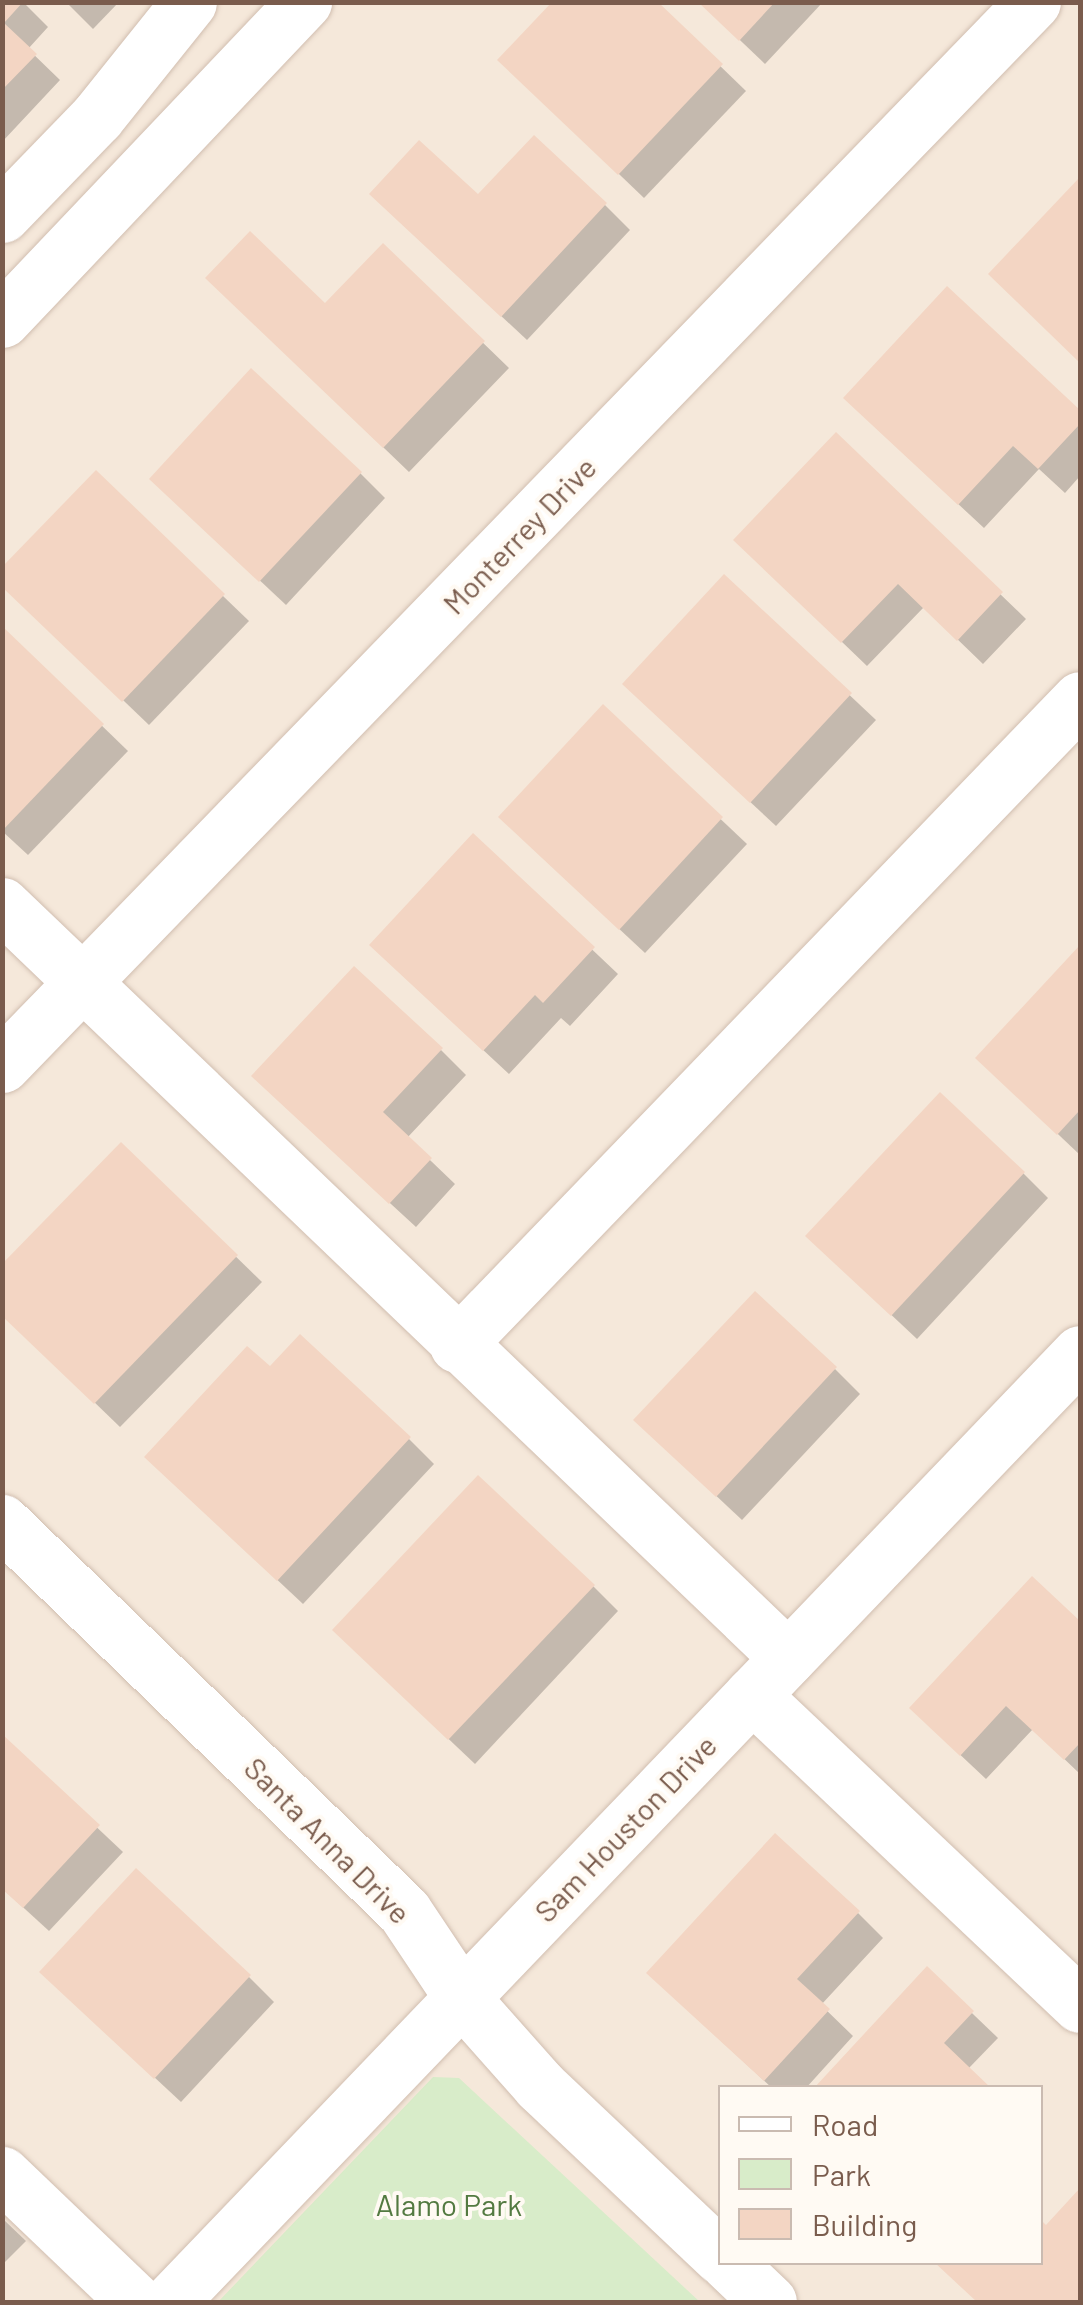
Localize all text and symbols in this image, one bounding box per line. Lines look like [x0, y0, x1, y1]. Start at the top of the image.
street label: Monterrey Drive [435, 449, 603, 621]
street label: Sam Houston Drive [527, 1727, 723, 1929]
street label: Santa Anna Drive [238, 1750, 418, 1930]
legend [718, 2085, 1043, 2265]
text: Road [812, 2106, 878, 2142]
text: Park [812, 2156, 871, 2192]
park label: Alamo Park [376, 2186, 522, 2222]
text: Building [812, 2206, 917, 2242]

